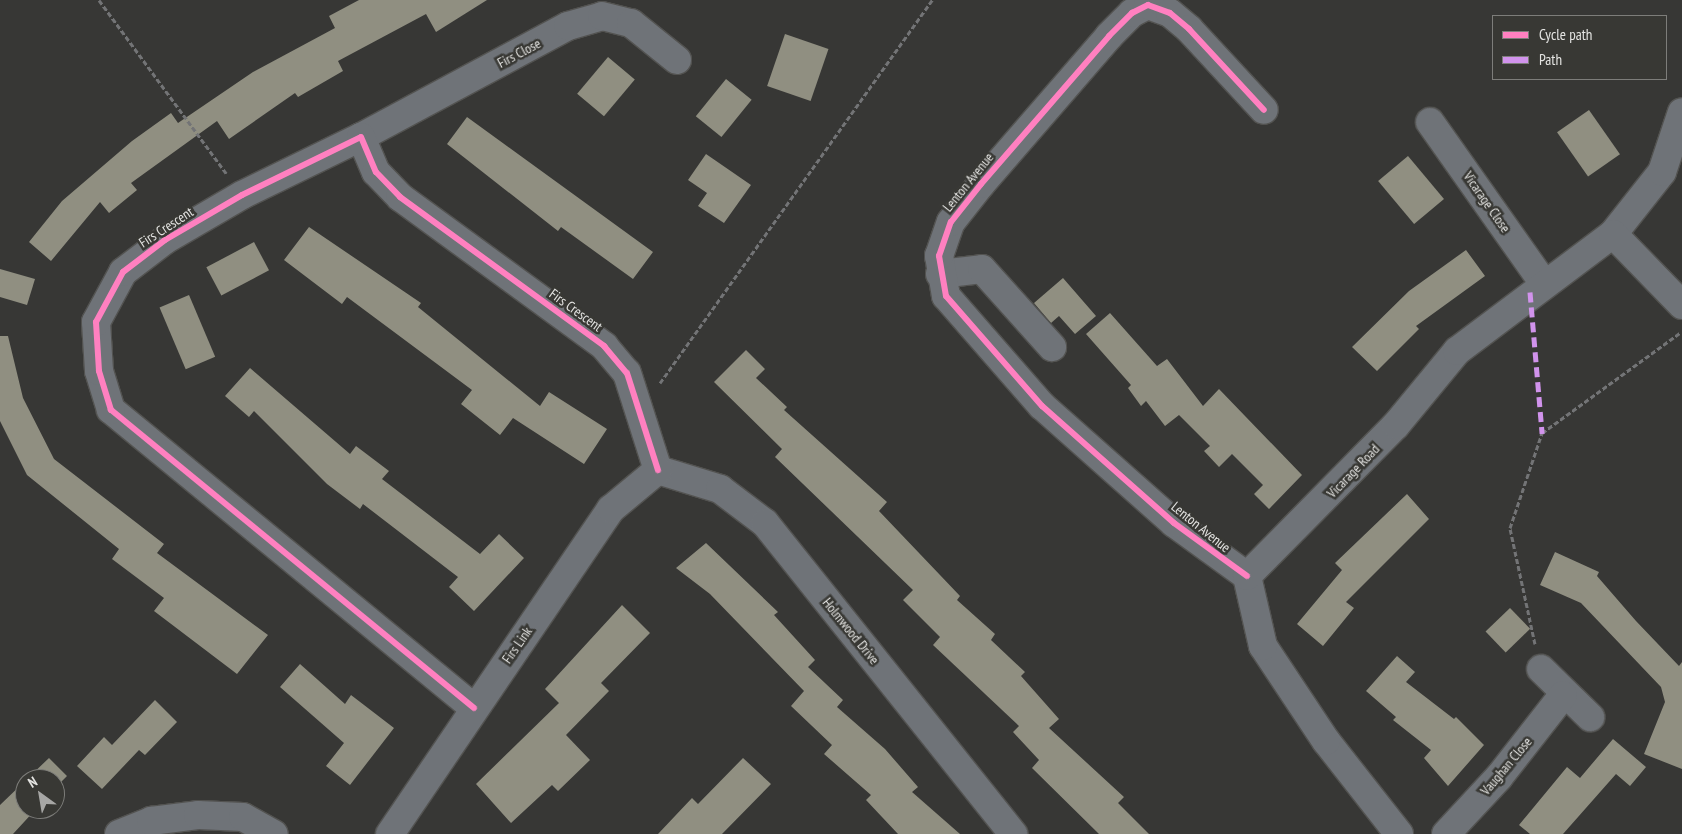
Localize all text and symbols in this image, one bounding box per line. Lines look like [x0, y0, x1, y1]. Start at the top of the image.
legend [1492, 15, 1667, 80]
text: Cycle path [1539, 25, 1592, 44]
street label: Firs Close [494, 35, 544, 71]
text: Path [1539, 50, 1562, 69]
street label: Lenton Avenue [939, 149, 997, 215]
street label: Vicarage Close [1460, 168, 1514, 236]
street label: Firs Crescent [136, 203, 196, 251]
street label: Firs Crescent [546, 285, 606, 335]
street label: Vicarage Road [1323, 441, 1383, 501]
street label: Lenton Avenue [1168, 498, 1234, 556]
street label: Holmwood Drive [819, 594, 883, 668]
street label: Firs Link [498, 623, 536, 667]
street label: Vaughan Close [1477, 734, 1535, 798]
north arrow [15, 769, 65, 819]
text: N [25, 772, 41, 792]

